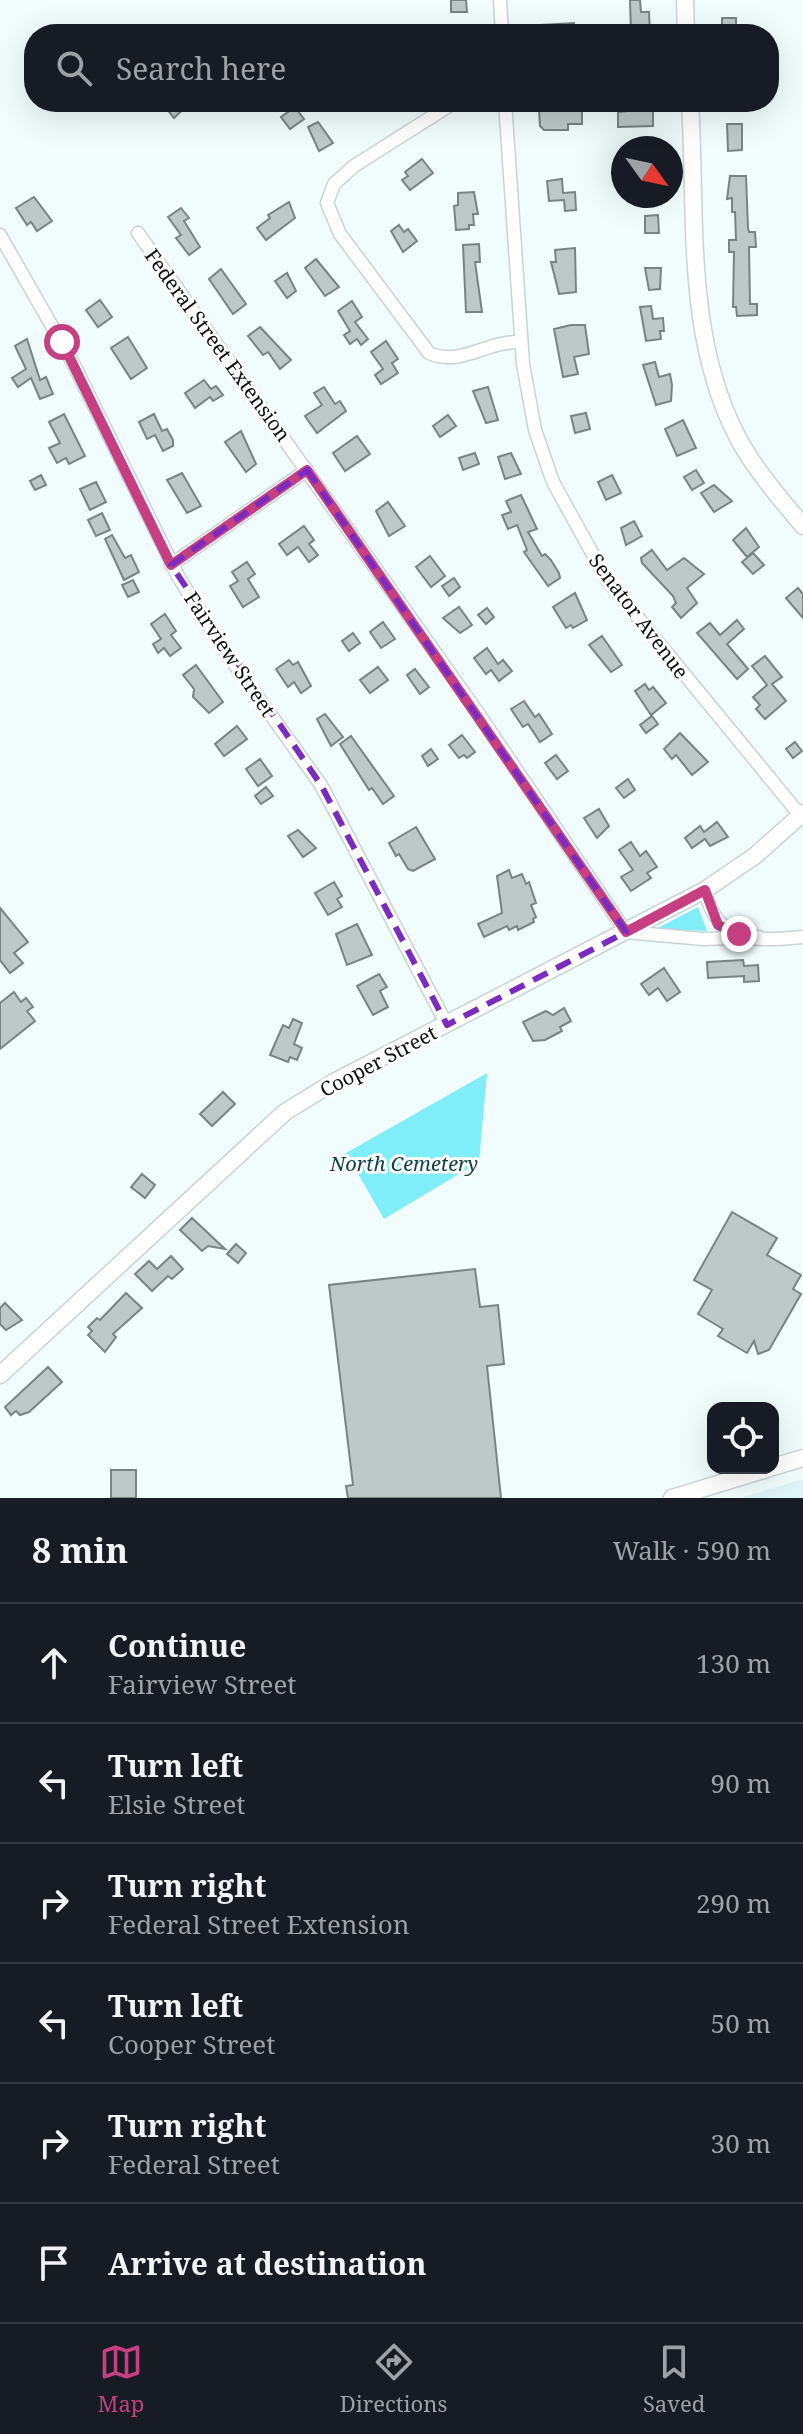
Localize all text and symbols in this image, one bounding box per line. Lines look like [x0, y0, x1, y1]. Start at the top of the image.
search box [24, 24, 779, 112]
icon: search [52, 46, 96, 90]
text: Search here [116, 48, 286, 89]
north arrow [611, 136, 683, 208]
street label: Federal Street Extension [139, 243, 297, 447]
route start [44, 324, 80, 360]
street label: Senator Avenue [583, 548, 695, 684]
street label: Fairview Street [178, 586, 282, 722]
route end [721, 916, 757, 952]
street label: Cooper Street [315, 1019, 441, 1103]
park label: North Cemetery [329, 1150, 478, 1177]
map controls [707, 1402, 779, 1474]
button: locate [707, 1402, 779, 1474]
text: 8 min [32, 1527, 128, 1573]
text: Walk · 590 m [613, 1532, 771, 1568]
text: Continue [108, 1625, 246, 1666]
icon: ahead [32, 1641, 76, 1685]
text: 130 m [696, 1645, 771, 1681]
text: Fairview Street [108, 1666, 296, 1702]
text: Turn left [108, 1745, 243, 1786]
icon: left [32, 1761, 76, 1805]
text: 90 m [711, 1765, 771, 1801]
text: Elsie Street [108, 1786, 246, 1822]
text: Turn right [108, 1865, 266, 1906]
icon: right [32, 1881, 76, 1925]
text: 290 m [696, 1885, 771, 1921]
text: Federal Street Extension [108, 1906, 409, 1942]
text: Turn left [108, 1985, 243, 2026]
icon: left [32, 2001, 76, 2045]
text: 50 m [711, 2005, 771, 2041]
text: Cooper Street [108, 2026, 275, 2062]
text: Turn right [108, 2105, 266, 2146]
icon: right [32, 2121, 76, 2165]
text: 30 m [711, 2125, 771, 2161]
text: Federal Street [108, 2146, 280, 2182]
icon: arrive [32, 2241, 76, 2285]
text: Arrive at destination [108, 2243, 427, 2284]
tab: Map [98, 2340, 144, 2418]
tab: Directions [340, 2340, 447, 2418]
tab: Saved [643, 2340, 705, 2418]

